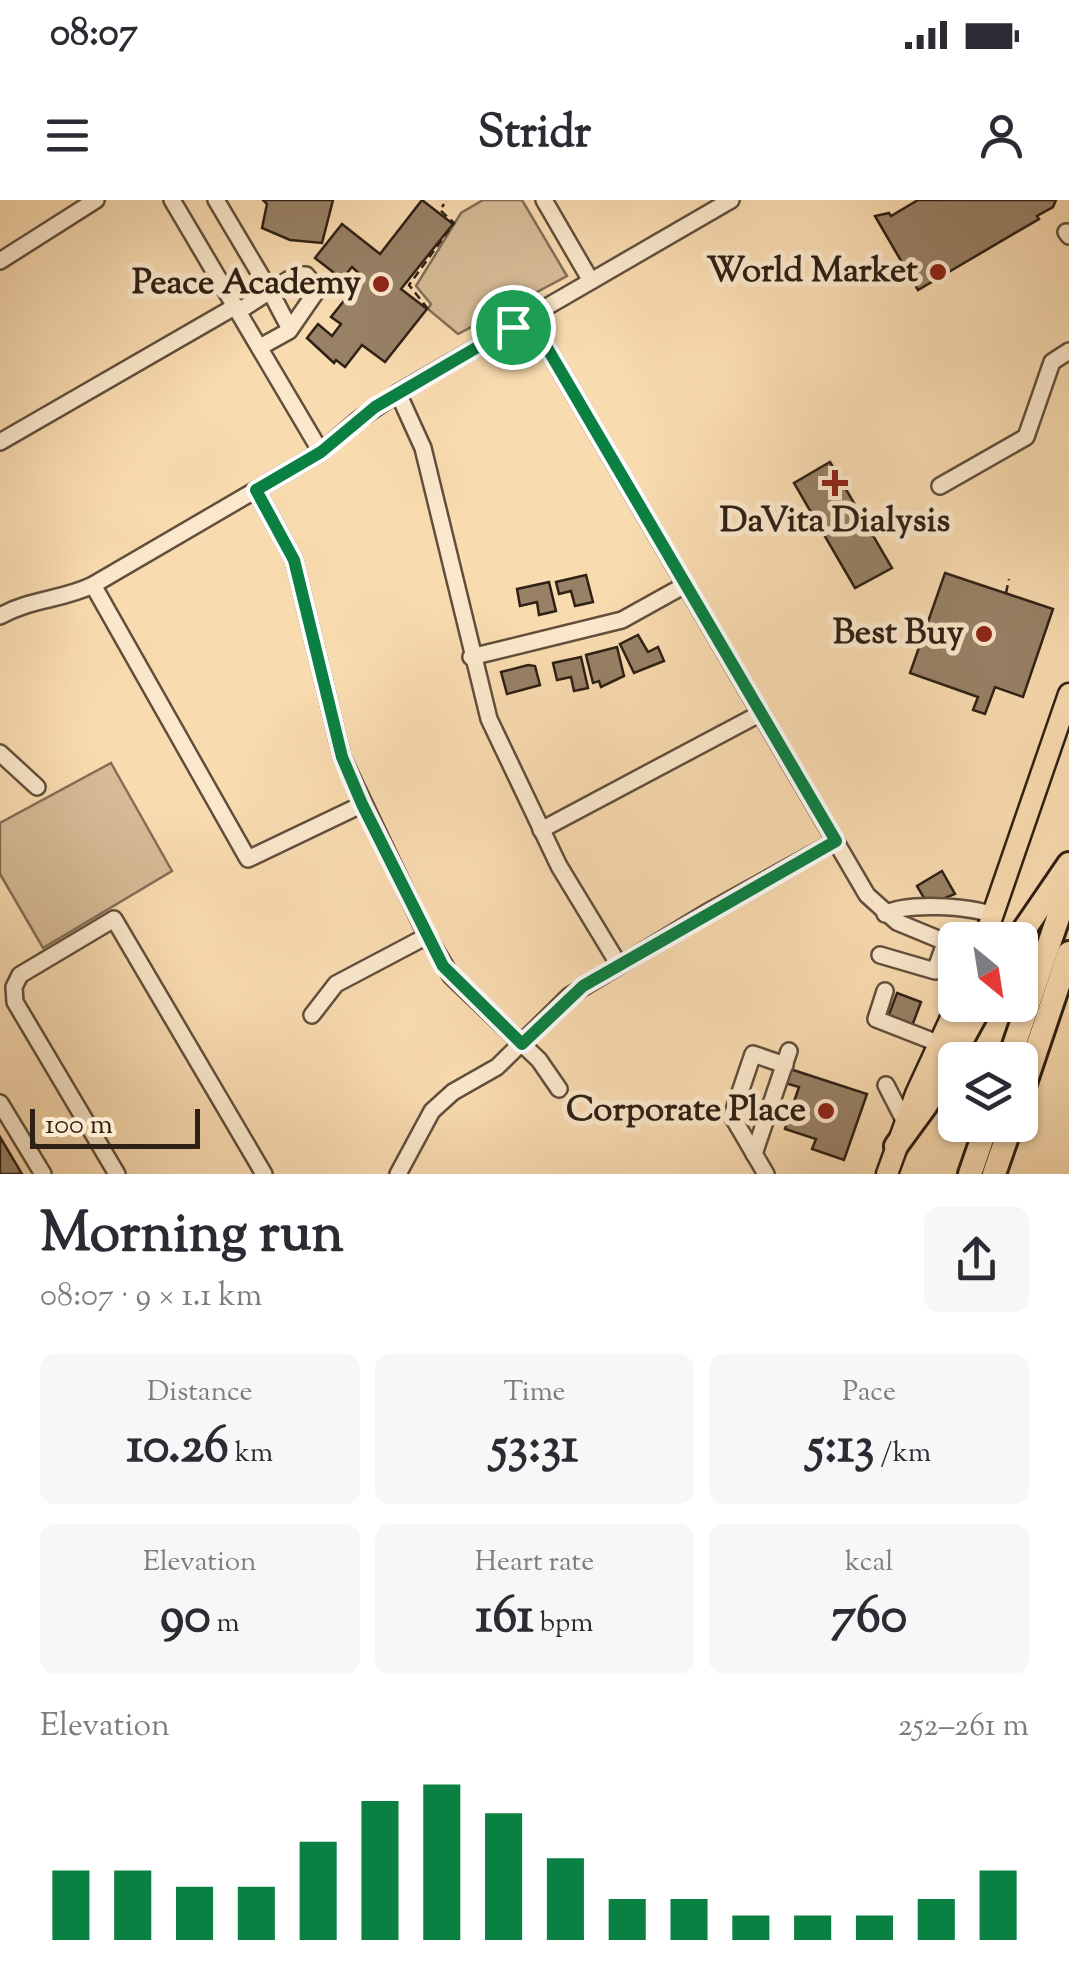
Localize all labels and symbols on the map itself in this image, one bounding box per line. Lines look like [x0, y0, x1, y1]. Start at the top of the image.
place label: World Market [707, 247, 918, 298]
place label: Peace Academy [132, 259, 362, 310]
marker: World Market [927, 261, 949, 283]
marker: Peace Academy [370, 273, 392, 295]
pin [471, 285, 556, 370]
marker: DaVita Dialysis [822, 470, 848, 496]
place label: DaVita Dialysis [720, 497, 950, 548]
place label: Best Buy [833, 609, 965, 660]
marker: Best Buy [973, 623, 995, 645]
north arrow [938, 922, 1038, 1022]
place label: Corporate Place [566, 1086, 806, 1137]
marker: Corporate Place [815, 1100, 837, 1122]
scale bar [30, 1104, 200, 1148]

